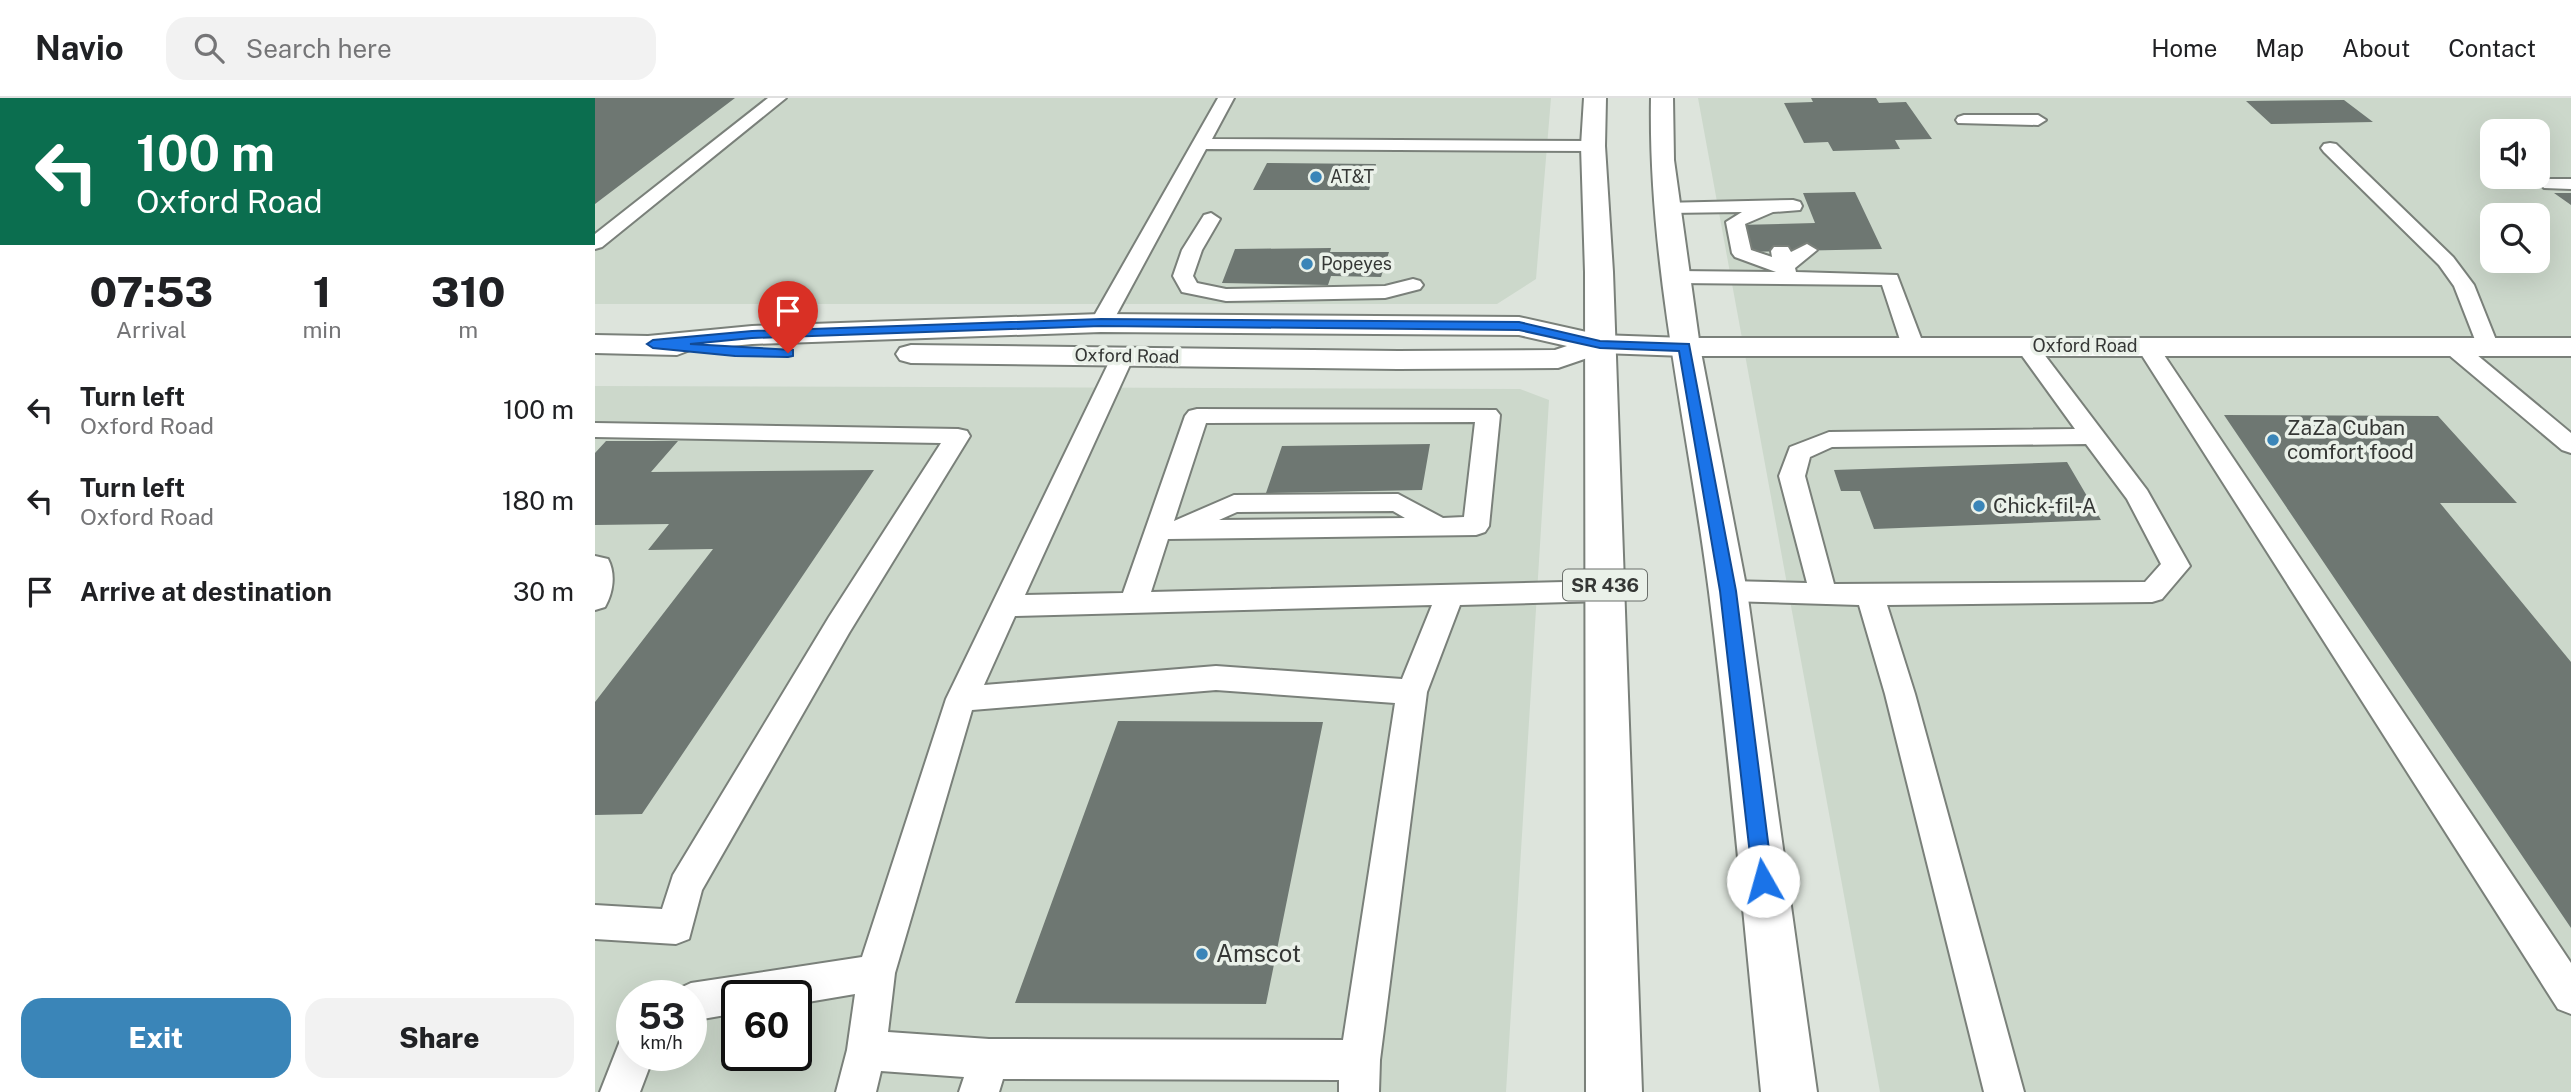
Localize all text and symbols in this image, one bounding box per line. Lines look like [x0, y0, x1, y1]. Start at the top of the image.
search box [166, 17, 656, 80]
text: Navio [35, 29, 124, 67]
icon: search [190, 29, 228, 67]
text: Search here [246, 33, 392, 64]
text: Home [2151, 34, 2217, 62]
text: Map [2255, 34, 2304, 62]
text: About [2342, 34, 2410, 62]
text: Contact [2448, 34, 2536, 62]
map controls [2480, 119, 2550, 273]
button: sound [2480, 119, 2550, 189]
text: 100 m [136, 124, 275, 182]
icon: left [21, 126, 112, 217]
place label: AT&T [1330, 166, 1375, 187]
marker: AT&T [1308, 169, 1324, 185]
text: Oxford Road [136, 183, 323, 220]
button: search [2480, 203, 2550, 273]
place label: Popeyes [1321, 253, 1392, 274]
marker: Popeyes [1299, 256, 1315, 272]
text: 07:53 [89, 267, 213, 316]
text: 1 [313, 267, 331, 316]
text: 310 [431, 267, 506, 316]
pin [758, 281, 818, 353]
icon: arrive [769, 292, 807, 330]
text: Arrival [116, 316, 187, 343]
text: min [302, 316, 341, 343]
text: m [458, 316, 478, 343]
street label: Oxford Road [2033, 335, 2137, 356]
street label: Oxford Road [1074, 344, 1180, 367]
text: Turn left [80, 381, 185, 412]
icon: left [21, 391, 59, 429]
text: 100 m [503, 394, 574, 425]
text: Oxford Road [80, 412, 214, 439]
place label: ZaZa Cuban comfort food [2287, 415, 2414, 464]
marker: ZaZa Cuban comfort food [2265, 432, 2281, 448]
text: Turn left [80, 472, 185, 503]
icon: left [21, 482, 59, 520]
text: 180 m [502, 485, 574, 516]
place label: Chick-fil-A [1993, 493, 2097, 518]
marker: Chick-fil-A [1971, 498, 1987, 514]
text: Oxford Road [80, 503, 214, 530]
road number: SR 436 [1563, 570, 1647, 600]
icon: arrive [21, 573, 59, 611]
text: Arrive at destination [80, 576, 332, 607]
text: 30 m [513, 576, 574, 607]
position arrow [1726, 844, 1800, 918]
place label: Amscot [1216, 939, 1301, 967]
marker: Amscot [1194, 946, 1210, 962]
speed limit sign: 60 [721, 980, 812, 1071]
text: 53 [638, 996, 685, 1037]
button: Exit [21, 998, 291, 1078]
button: Share [305, 998, 574, 1078]
text: km/h [640, 1032, 683, 1053]

